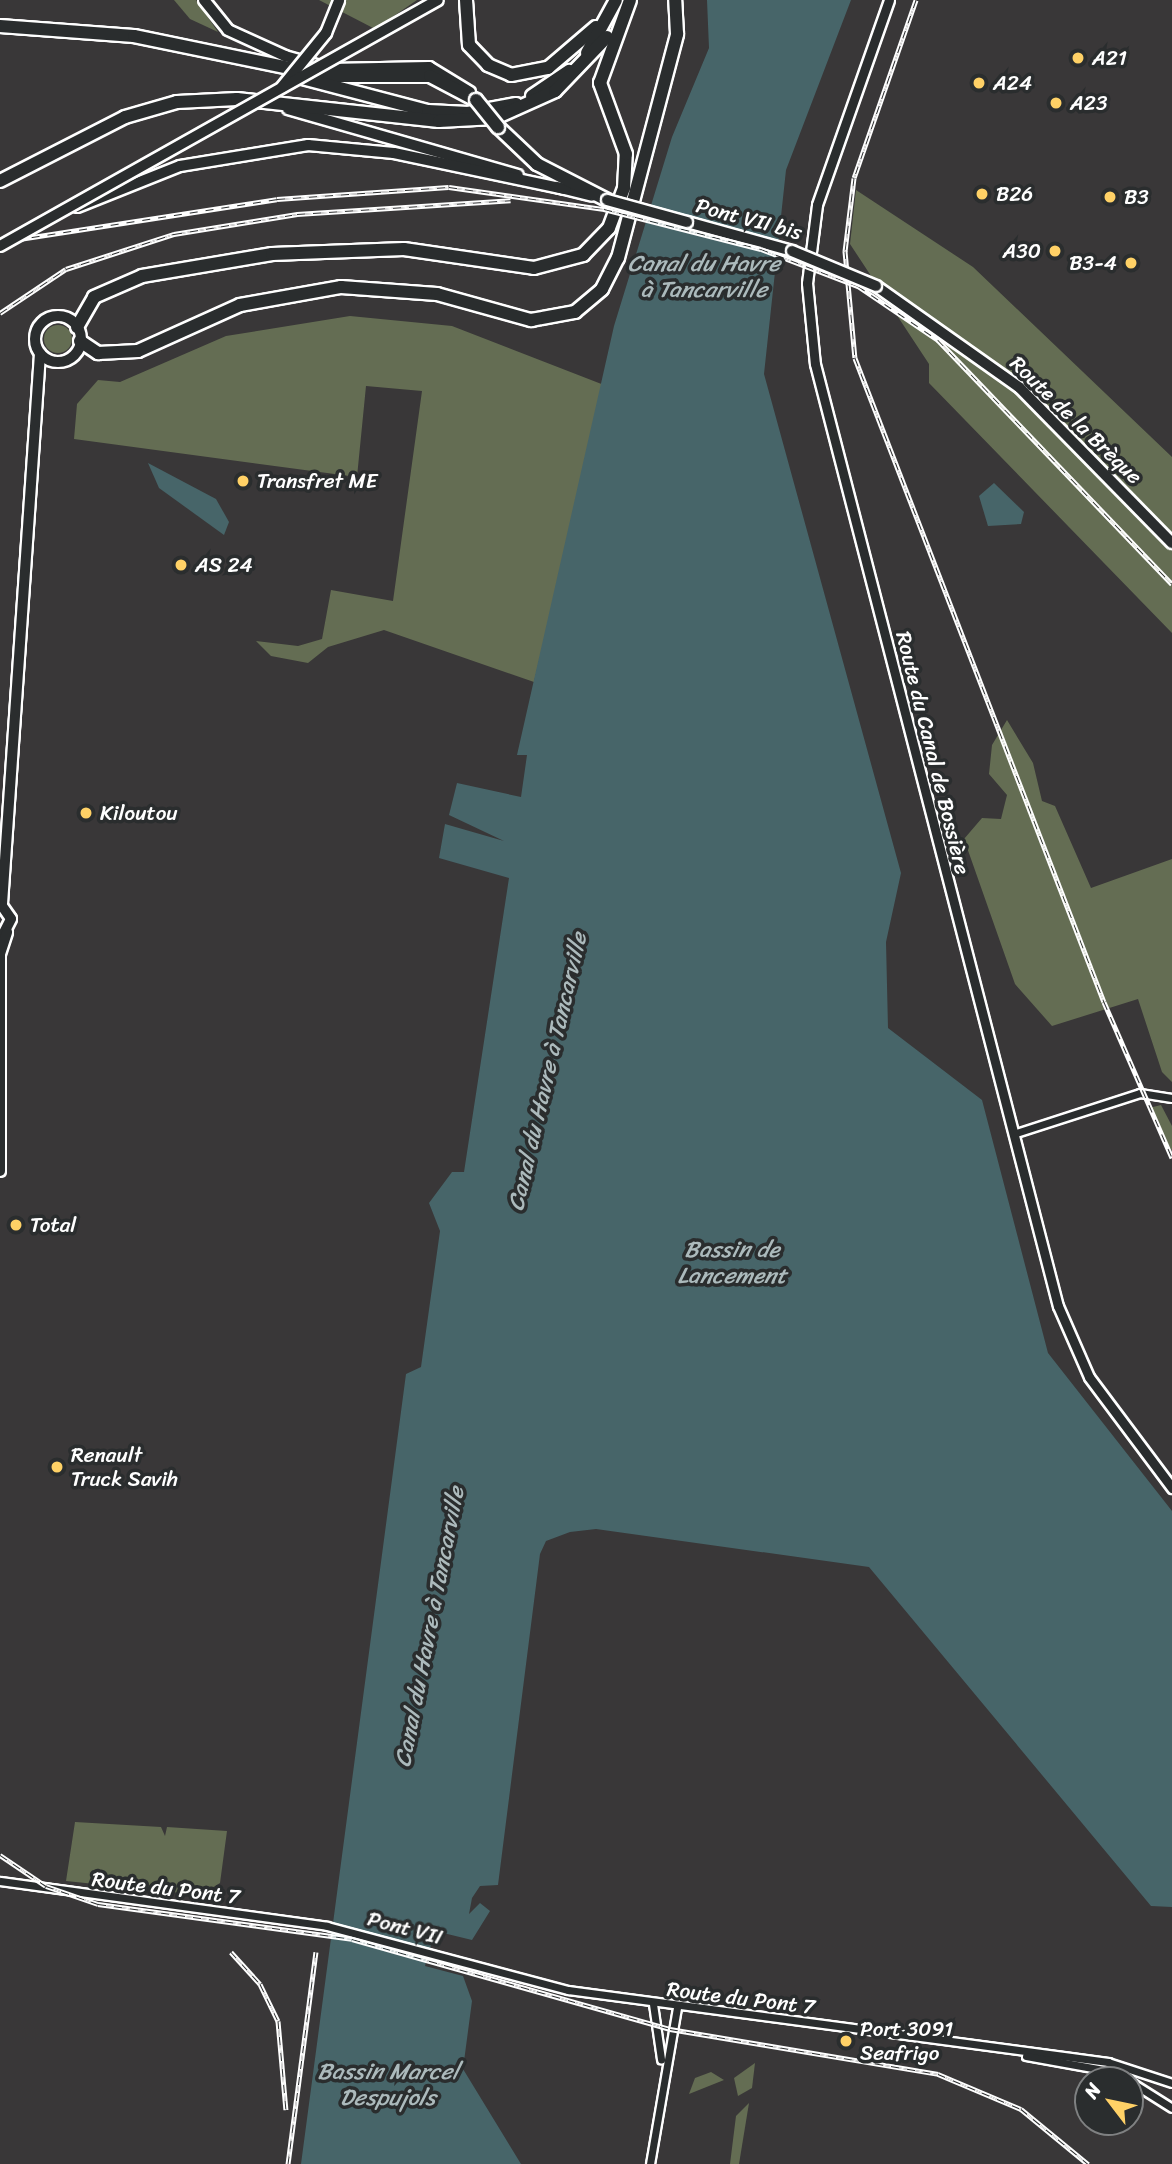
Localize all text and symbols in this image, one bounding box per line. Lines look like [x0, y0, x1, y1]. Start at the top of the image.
place label: A21 [1092, 45, 1127, 71]
marker: A21 [1070, 50, 1086, 66]
place label: A24 [993, 70, 1032, 96]
marker: A24 [971, 75, 987, 91]
place label: A23 [1070, 90, 1107, 116]
marker: A23 [1048, 95, 1064, 111]
place label: B26 [996, 181, 1033, 207]
place label: B3 [1124, 184, 1149, 210]
marker: B26 [974, 186, 990, 202]
marker: B3 [1102, 189, 1118, 205]
street label: Pont VII bis [693, 193, 805, 245]
place label: A30 [1002, 238, 1041, 264]
marker: A30 [1047, 243, 1063, 259]
water label: Canal du Havre à Tancarville [628, 250, 780, 304]
place label: B3-4 [1069, 250, 1117, 276]
marker: B3-4 [1123, 255, 1139, 271]
street label: Route de la Brèque [1005, 351, 1147, 489]
place label: Transfret ME [257, 468, 377, 494]
marker: Transfret ME [235, 473, 251, 489]
place label: AS 24 [195, 552, 253, 578]
marker: AS 24 [173, 557, 189, 573]
street label: Route du Canal de Bossière [891, 629, 975, 877]
place label: Kiloutou [100, 800, 178, 826]
marker: Kiloutou [78, 805, 94, 821]
water label: Canal du Havre à Tancarville [502, 930, 594, 1214]
place label: Total [30, 1212, 76, 1238]
marker: Total [8, 1217, 24, 1233]
water label: Bassin de Lancement [677, 1236, 787, 1290]
place label: Renault Truck Savih [71, 1442, 178, 1492]
marker: Renault Truck Savih [49, 1459, 65, 1475]
water label: Canal du Havre à Tancarville [389, 1484, 471, 1770]
street label: Route du Pont 7 [91, 1866, 241, 1910]
street label: Pont VII [365, 1906, 445, 1950]
street label: Route du Pont 7 [666, 1976, 816, 2020]
place label: Port 3091 Seafrigo [860, 2016, 953, 2066]
marker: Port 3091 Seafrigo [838, 2033, 854, 2049]
water label: Bassin Marcel Despujols [317, 2058, 459, 2112]
north arrow [1074, 2066, 1144, 2136]
text: N [1075, 2076, 1110, 2105]

